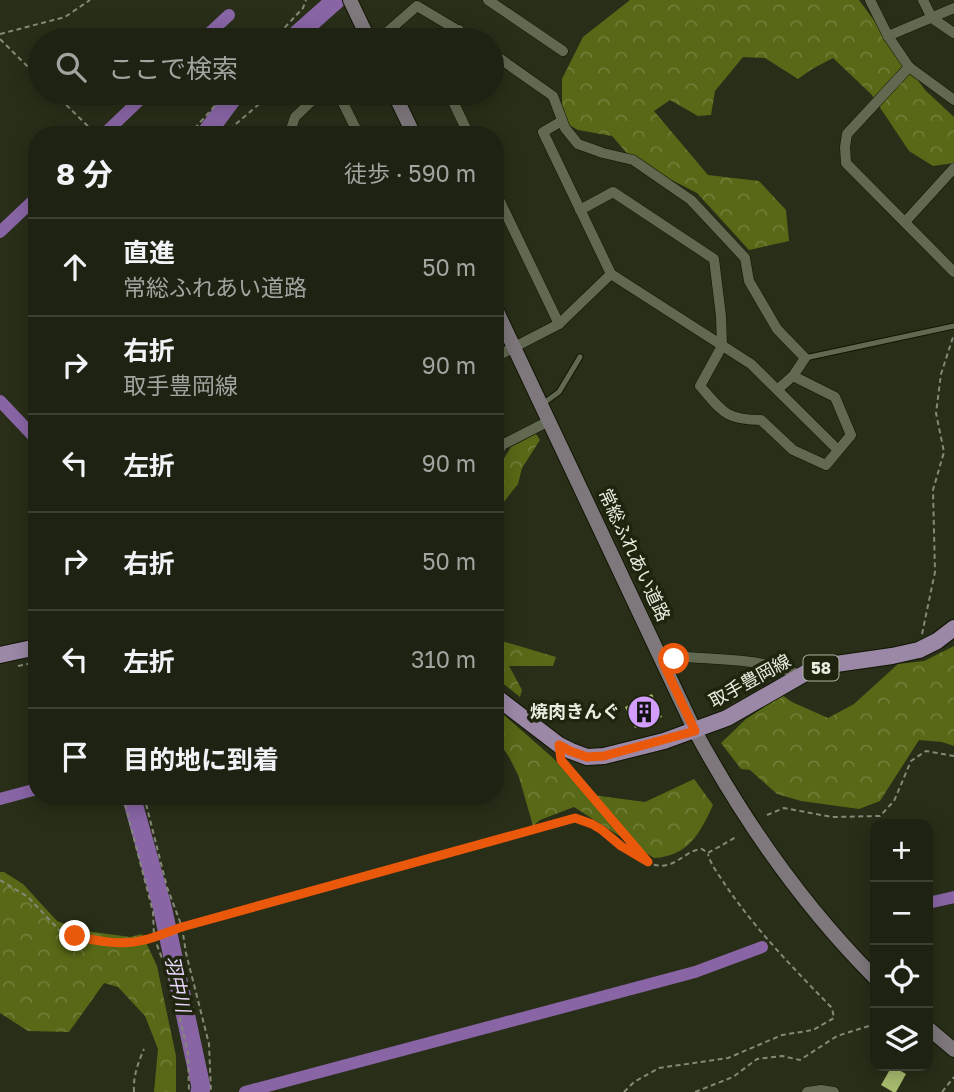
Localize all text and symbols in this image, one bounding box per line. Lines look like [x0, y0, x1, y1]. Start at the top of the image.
search box [28, 28, 504, 105]
icon: search [52, 48, 90, 86]
text: ここで検索 [108, 53, 238, 84]
text: 8 分 [56, 156, 113, 192]
text: 徒歩 · 590 m [344, 159, 476, 187]
text: 直進 [123, 237, 175, 268]
icon: ahead [56, 248, 94, 286]
text: 50 m [422, 253, 476, 281]
text: 常総ふれあい道路 [123, 273, 307, 301]
text: 右折 [123, 335, 175, 366]
icon: right [56, 346, 94, 384]
text: 90 m [422, 351, 476, 379]
text: 取手豊岡線 [123, 371, 238, 399]
icon: left [56, 444, 94, 482]
text: 90 m [422, 449, 476, 477]
text: 左折 [123, 450, 175, 481]
street label: 常総ふれあい道路 [595, 485, 675, 624]
icon: right [56, 542, 94, 580]
text: 50 m [422, 547, 476, 575]
text: 右折 [123, 548, 175, 579]
icon: left [56, 640, 94, 678]
route start [658, 643, 689, 674]
text: 310 m [411, 645, 476, 673]
text: 左折 [123, 646, 175, 677]
street label: 取手豊岡線 [705, 649, 794, 712]
road number: 58 [804, 656, 838, 680]
building icon: 焼肉きんぐ [625, 693, 663, 731]
place label: 焼肉きんぐ [530, 700, 620, 722]
icon: arrive [56, 738, 94, 776]
text: 目的地に到着 [123, 744, 279, 775]
map controls [870, 819, 933, 1071]
button: + [870, 819, 933, 882]
button: − [870, 882, 933, 945]
route end [59, 920, 90, 951]
button: locate [870, 945, 933, 1008]
water label: 羽中川 [161, 954, 196, 1016]
button: layers [870, 1008, 933, 1071]

